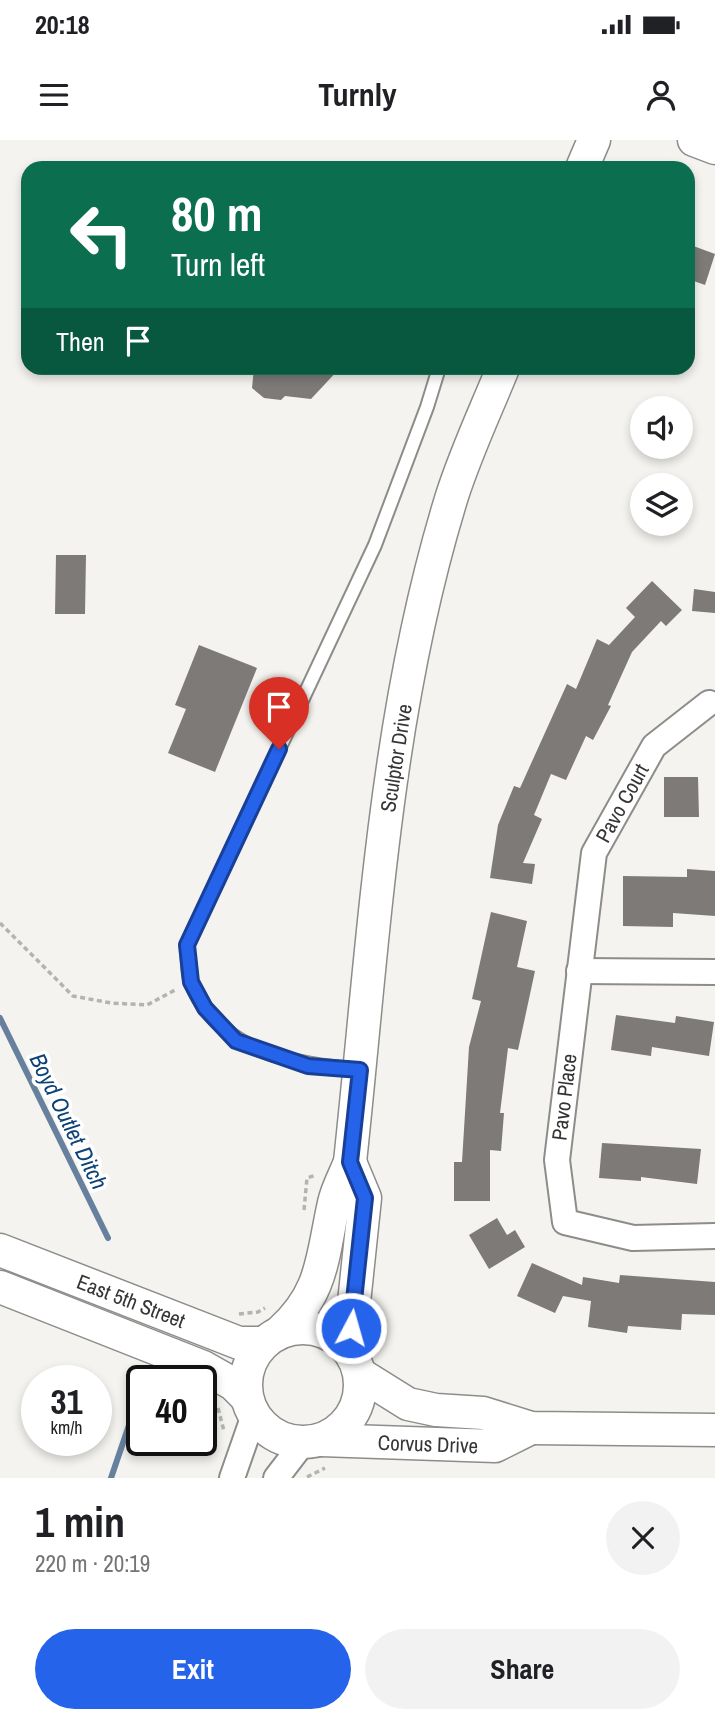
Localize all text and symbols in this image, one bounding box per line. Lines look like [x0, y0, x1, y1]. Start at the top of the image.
text: 20:18 [35, 7, 90, 42]
text: Turnly [318, 73, 397, 116]
icon: menu [35, 76, 73, 114]
icon: person [642, 76, 680, 114]
text: 80 m [171, 180, 263, 246]
icon: left [56, 189, 147, 280]
text: Turn left [171, 243, 265, 286]
icon: arrive [119, 322, 157, 360]
text: Then [56, 324, 105, 359]
map controls [630, 396, 693, 536]
button: sound [630, 396, 693, 459]
button: layers [630, 473, 693, 536]
pin [249, 677, 309, 749]
icon: arrive [260, 688, 298, 726]
street label: Sculptor Drive [373, 702, 419, 814]
street label: Pavo Court [588, 758, 656, 848]
water label: Boyd Outlet Ditch [23, 1048, 115, 1194]
street label: Pavo Place [544, 1052, 584, 1142]
street label: East 5th Street [73, 1267, 190, 1335]
position arrow [314, 1291, 388, 1365]
speed limit sign: 40 [126, 1365, 217, 1456]
text: 31 [51, 1378, 82, 1425]
text: km/h [51, 1415, 83, 1440]
street label: Corvus Drive [377, 1428, 479, 1460]
text: 1 min [35, 1494, 125, 1550]
button: close [606, 1501, 680, 1575]
text: 220 m · 20:19 [35, 1548, 150, 1579]
button: Exit [35, 1629, 351, 1709]
button: Share [365, 1629, 680, 1709]

